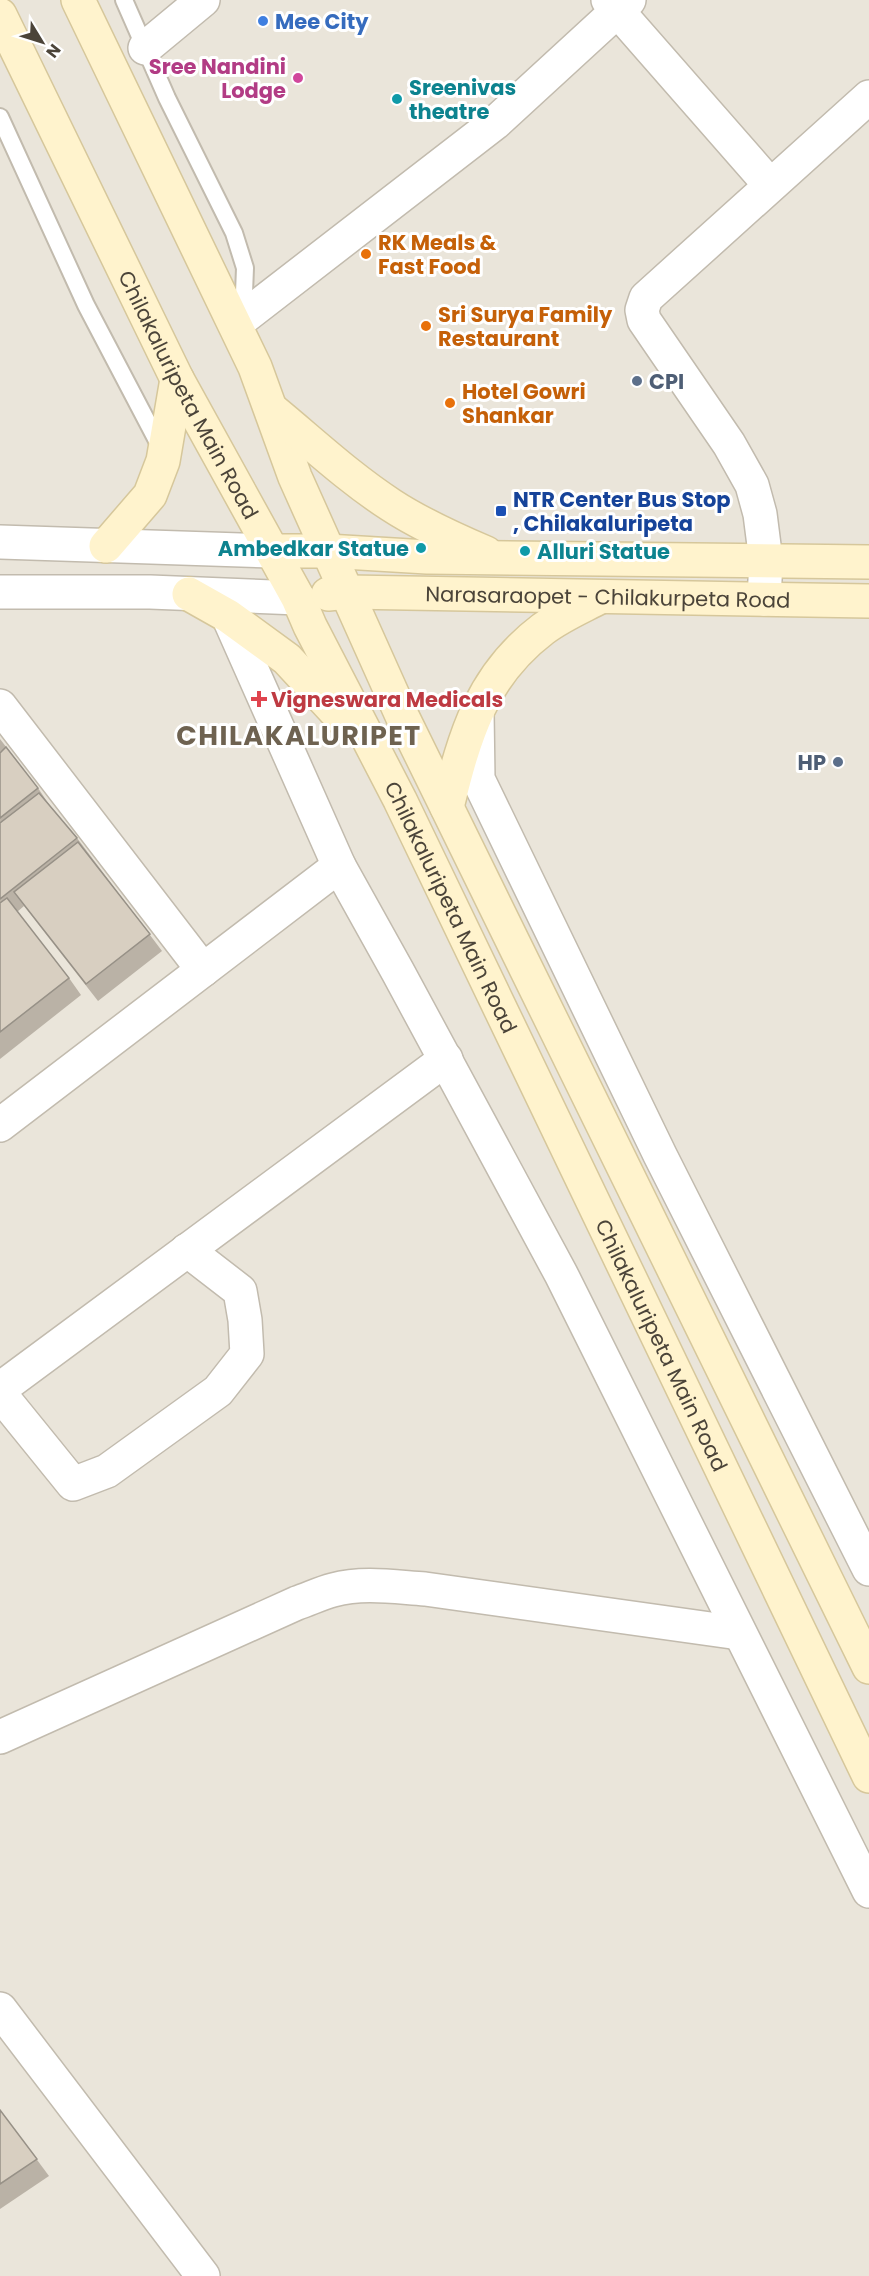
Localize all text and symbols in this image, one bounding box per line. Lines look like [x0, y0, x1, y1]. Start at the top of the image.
place label: Mee City [275, 7, 369, 36]
north arrow [12, 12, 72, 72]
marker: Mee City [256, 14, 270, 28]
text: N [41, 39, 66, 63]
place label: Sree Nandini Lodge [149, 52, 286, 105]
marker: Sree Nandini Lodge [291, 71, 305, 85]
place label: Sreenivas theatre [409, 73, 516, 126]
marker: Sreenivas theatre [390, 92, 404, 106]
place label: RK Meals & Fast Food [378, 228, 497, 281]
marker: RK Meals & Fast Food [359, 247, 373, 261]
street label: Chilakaluripeta Main Road [112, 266, 266, 524]
place label: Sri Surya Family Restaurant [438, 300, 613, 353]
marker: Sri Surya Family Restaurant [419, 319, 433, 333]
place label: CPI [649, 367, 684, 396]
marker: CPI [630, 374, 644, 388]
place label: Hotel Gowri Shankar [462, 377, 586, 430]
marker: Hotel Gowri Shankar [443, 396, 457, 410]
place label: NTR Center Bus Stop , Chilakaluripeta [513, 485, 731, 538]
marker: NTR Center Bus Stop , Chilakaluripeta [494, 504, 508, 518]
place label: Ambedkar Statue [218, 534, 409, 563]
place label: Alluri Statue [537, 537, 670, 566]
marker: Ambedkar Statue [414, 541, 428, 555]
marker: Alluri Statue [518, 544, 532, 558]
street label: Narasaraopet - Chilakurpeta Road [425, 579, 791, 614]
place label: Vigneswara Medicals [271, 685, 503, 714]
marker: Vigneswara Medicals [252, 692, 266, 706]
district label: CHILAKALURIPET [176, 717, 422, 754]
place label: HP [798, 748, 826, 777]
marker: HP [831, 755, 845, 769]
street label: Chilakaluripeta Main Road [378, 776, 524, 1038]
street label: Chilakaluripeta Main Road [589, 1214, 735, 1476]

